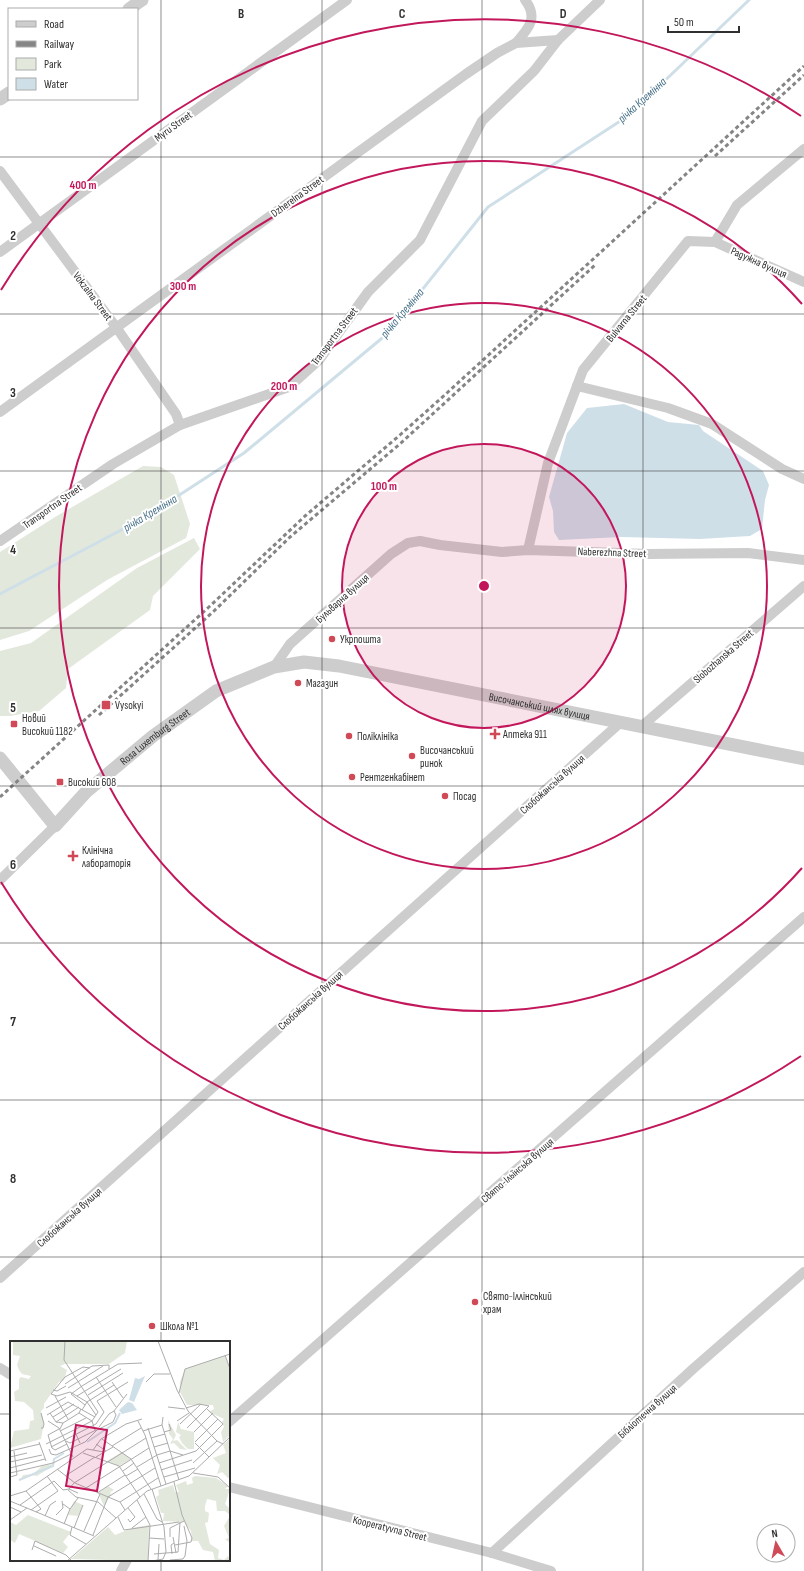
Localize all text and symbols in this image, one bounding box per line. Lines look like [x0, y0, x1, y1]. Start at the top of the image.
text: B [238, 6, 244, 22]
text: C [399, 6, 406, 22]
text: D [560, 6, 567, 22]
legend [8, 8, 138, 100]
scale bar [668, 8, 739, 34]
text: 50 m [674, 15, 694, 30]
text: Road [44, 17, 64, 32]
text: Railway [44, 37, 75, 52]
text: Park [44, 57, 62, 72]
water label: річка Кремінна [614, 75, 670, 127]
text: Water [44, 77, 68, 92]
street label: Myru Street [152, 108, 195, 144]
street label: Dzherelna Street [268, 173, 327, 220]
text: 400 m [70, 178, 96, 193]
text: 2 [10, 228, 16, 244]
street label: Радужна вулиця [729, 244, 789, 281]
street label: Vokzalna Street [70, 269, 115, 324]
text: 300 m [170, 279, 196, 294]
water label: річка Кремінна [377, 285, 428, 342]
street label: Bulvarna Street [603, 292, 650, 345]
street label: Transportna Street [308, 304, 361, 368]
text: 200 m [271, 379, 297, 394]
text: 3 [10, 385, 16, 401]
text: 100 m [371, 479, 397, 494]
street label: Transportna Street [20, 481, 85, 532]
water label: річка Кремінна [120, 491, 180, 536]
text: 4 [10, 542, 16, 558]
street label: Naberezhna Street [577, 545, 647, 560]
street label: Бульварна вулиця [313, 571, 372, 626]
centre of rings [477, 579, 491, 593]
street label: Slobozhanska Street [691, 626, 756, 686]
place label: Укрпошта [340, 633, 381, 646]
marker: Укрпошта [327, 634, 337, 644]
place label: Магазин [306, 677, 338, 690]
marker: Магазин [293, 678, 303, 688]
street label: Височанський шлях вулиця [488, 690, 591, 723]
marker: Vysokyi [100, 699, 112, 711]
place label: Vysokyi [115, 699, 143, 712]
text: 5 [10, 700, 16, 716]
street label: Rosa Luxemburg Street [117, 705, 193, 768]
place label: Новий Високий 1182 [22, 712, 73, 738]
marker: Новий Високий 1182 [9, 719, 19, 729]
place label: Аптека 911 [502, 728, 547, 741]
marker: Аптека 911 [490, 729, 500, 739]
place label: Поліклініка [357, 730, 398, 743]
marker: Поліклініка [344, 731, 354, 741]
place label: Височанський ринок [420, 744, 474, 770]
marker: Височанський ринок [407, 751, 417, 761]
street label: Слобожанська вулиця [517, 752, 587, 817]
place label: Рентгенкабінет [360, 771, 425, 784]
marker: Рентгенкабінет [347, 772, 357, 782]
place label: Високий 608 [68, 776, 116, 789]
marker: Високий 608 [55, 777, 65, 787]
place label: Посад [453, 790, 476, 803]
marker: Посад [440, 791, 450, 801]
place label: Клінічна лабораторія [82, 844, 131, 870]
marker: Клінічна лабораторія [67, 850, 79, 862]
text: 6 [10, 857, 16, 873]
street label: Слобожанська вулиця [275, 968, 345, 1033]
text: 7 [10, 1014, 16, 1030]
street label: Свято-Ільїнська вулиця [478, 1135, 556, 1205]
text: 8 [10, 1171, 16, 1187]
street label: Слобожанська вулиця [34, 1185, 104, 1250]
place label: Свято-Іллінський храм [483, 1290, 552, 1316]
marker: Свято-Іллінський храм [470, 1297, 480, 1307]
place label: Школа №1 [160, 1320, 198, 1333]
marker: Школа №1 [147, 1321, 157, 1331]
inset map [10, 1341, 230, 1561]
street label: Бібліотечна вулиця [615, 1382, 679, 1441]
street label: Kooperatyvna Street [351, 1513, 429, 1544]
north arrow [756, 1523, 796, 1563]
text: N [771, 1527, 779, 1540]

